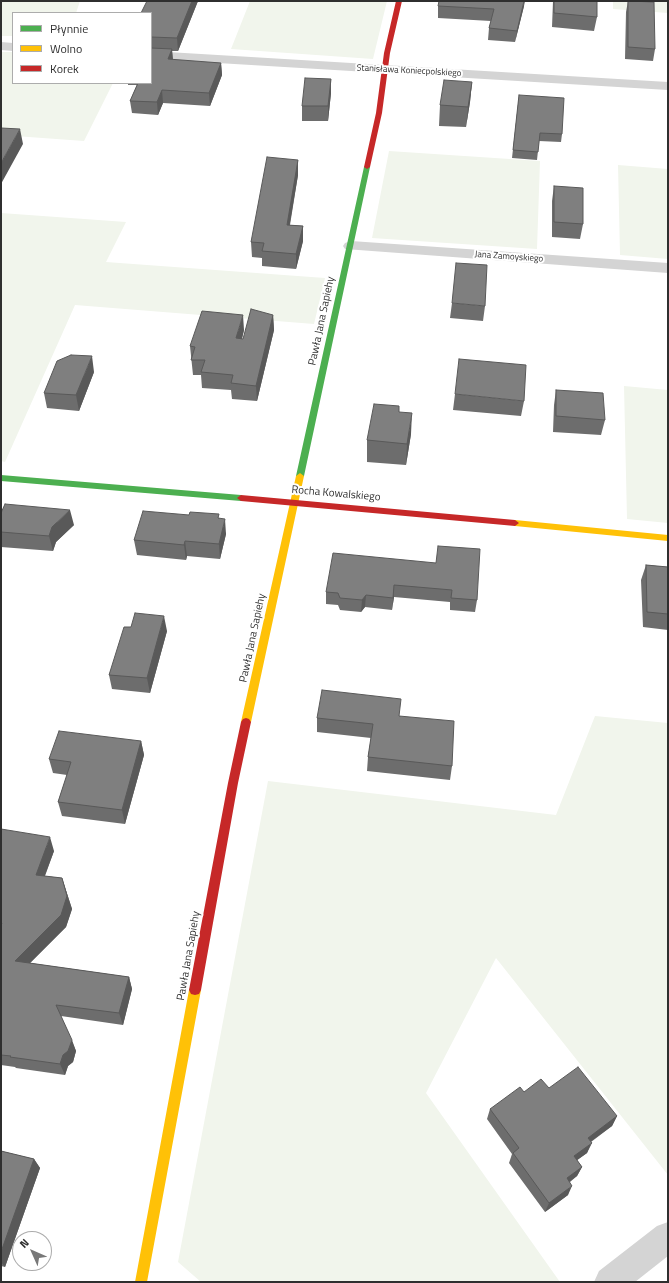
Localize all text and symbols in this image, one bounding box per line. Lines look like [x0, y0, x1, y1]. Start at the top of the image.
legend [12, 12, 152, 84]
text: Płynnie [50, 19, 88, 38]
text: Wolno [50, 39, 82, 58]
text: Korek [50, 59, 79, 78]
street label: Stanisława Koniecpolskiego [356, 63, 462, 79]
street label: Jana Zamoyskiego [474, 249, 544, 265]
street label: Pawła Jana Sapiehy [306, 275, 338, 367]
street label: Rocha Kowalskiego [291, 484, 381, 504]
street label: Pawła Jana Sapiehy [237, 592, 269, 684]
street label: Pawła Jana Sapiehy [175, 910, 203, 1002]
north arrow [12, 1231, 52, 1271]
text: N [16, 1235, 33, 1252]

